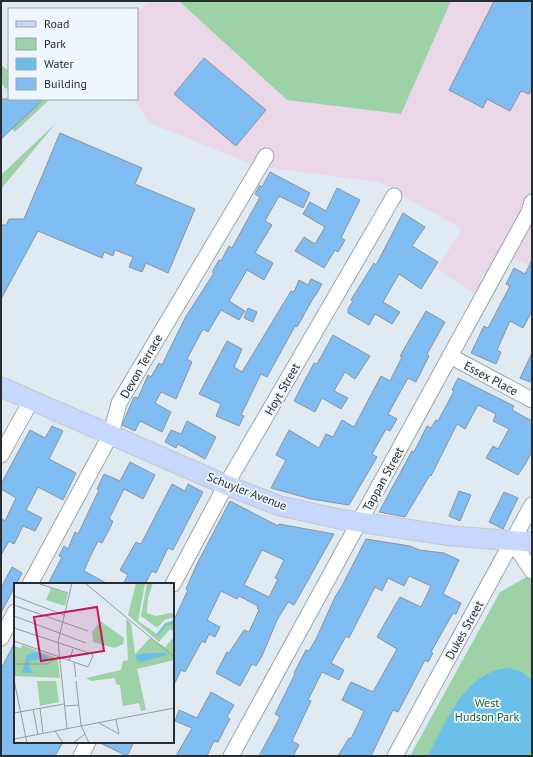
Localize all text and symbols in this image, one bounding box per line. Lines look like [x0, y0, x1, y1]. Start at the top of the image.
legend [8, 8, 138, 100]
text: Road [44, 16, 69, 31]
text: Park [44, 36, 66, 51]
text: Water [44, 56, 74, 71]
text: Building [44, 76, 87, 91]
street label: Devon Terrace [117, 331, 165, 401]
street label: Essex Place [462, 358, 520, 398]
street label: Hoyt Street [261, 360, 303, 418]
street label: Tappan Street [359, 444, 407, 514]
street label: Schuyler Avenue [205, 469, 289, 513]
inset map [14, 583, 174, 743]
street label: Dukes Street [442, 598, 486, 662]
park label: West Hudson Park [455, 695, 519, 724]

